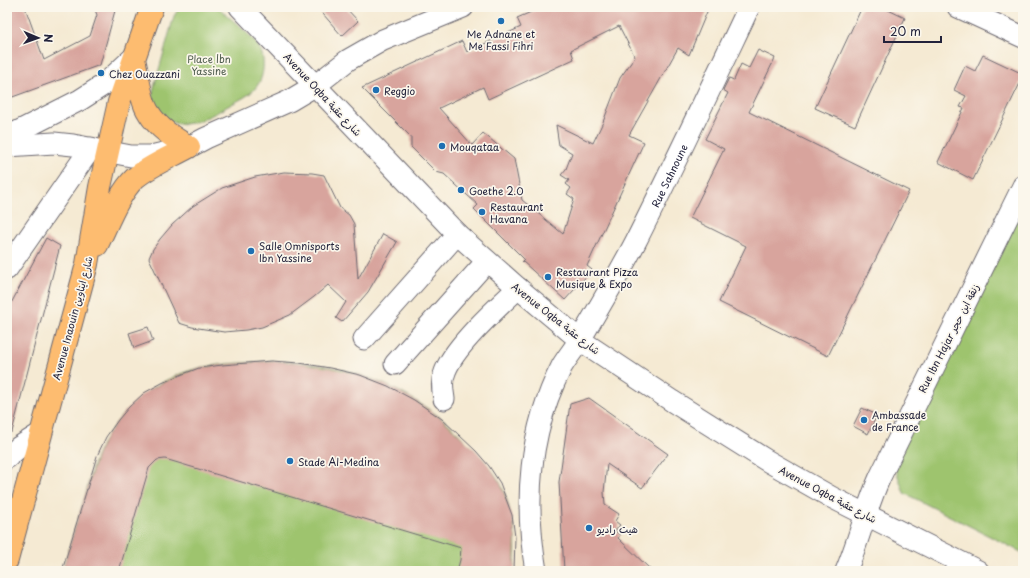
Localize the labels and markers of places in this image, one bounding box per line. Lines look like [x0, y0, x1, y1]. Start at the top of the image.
marker: Me Adnane et Me Fassi Fihri [496, 16, 506, 26]
place label: Me Adnane et Me Fassi Fihri [467, 26, 535, 53]
place label: Chez Ouazzani [109, 66, 180, 81]
marker: Chez Ouazzani [96, 68, 106, 78]
place label: Reggio [384, 83, 416, 98]
marker: Reggio [371, 85, 381, 95]
place label: Mouqataa [450, 139, 500, 154]
marker: Mouqataa [437, 141, 447, 151]
place label: Goethe 2.0 [469, 183, 524, 198]
marker: Goethe 2.0 [456, 185, 466, 195]
place label: Restaurant Havana [490, 199, 543, 226]
marker: Restaurant Havana [477, 207, 487, 217]
place label: Salle Omnisports Ibn Yassine [259, 238, 340, 265]
marker: Salle Omnisports Ibn Yassine [246, 246, 256, 256]
place label: Restaurant Pizza Musique & Expo [556, 264, 639, 291]
marker: Restaurant Pizza Musique & Expo [543, 272, 553, 282]
place label: Ambassade de France [872, 407, 926, 434]
marker: Ambassade de France [859, 415, 869, 425]
place label: Stade Al-Medina [298, 454, 380, 469]
marker: Stade Al-Medina [285, 456, 295, 466]
place label: هيت راديو [596, 521, 638, 536]
marker: هيت راديو [584, 523, 594, 533]

